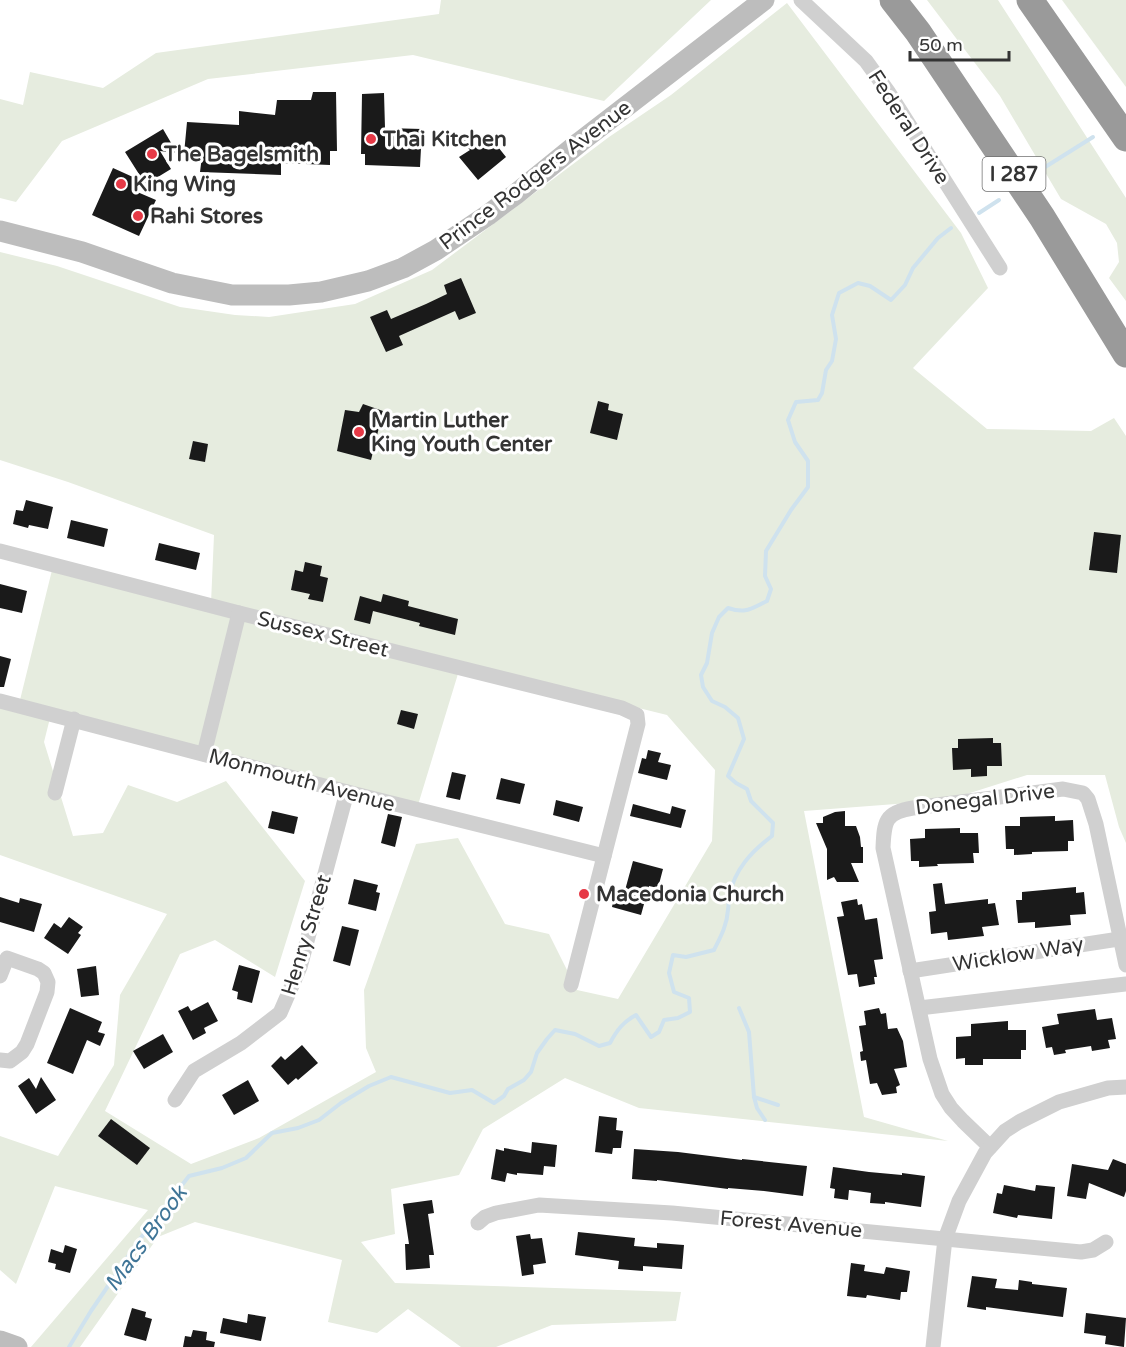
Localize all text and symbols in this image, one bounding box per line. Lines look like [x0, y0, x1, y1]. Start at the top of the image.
scale bar [910, 24, 1009, 62]
text: 50 m [919, 34, 963, 56]
street label: Federal Drive [862, 65, 955, 189]
street label: Prince Rodgers Avenue [435, 95, 636, 256]
place label: Thai Kitchen [382, 127, 507, 152]
marker: Thai Kitchen [364, 132, 378, 146]
place label: The Bagelsmith [163, 142, 319, 167]
marker: The Bagelsmith [145, 147, 159, 161]
road number: I 287 [982, 157, 1046, 191]
place label: King Wing [133, 172, 236, 197]
marker: King Wing [114, 177, 128, 191]
place label: Rahi Stores [150, 204, 263, 229]
marker: Rahi Stores [131, 209, 145, 223]
place label: Martin Luther King Youth Center [371, 408, 553, 457]
marker: Martin Luther King Youth Center [352, 425, 366, 439]
street label: Sussex Street [255, 606, 391, 663]
street label: Monmouth Avenue [206, 744, 398, 817]
street label: Donegal Drive [914, 779, 1056, 820]
street label: Henry Street [276, 872, 337, 999]
place label: Macedonia Church [596, 882, 784, 907]
marker: Macedonia Church [577, 887, 591, 901]
street label: Wicklow Way [951, 932, 1085, 977]
water label: Macs Brook [99, 1179, 194, 1296]
street label: Forest Avenue [719, 1206, 863, 1243]

